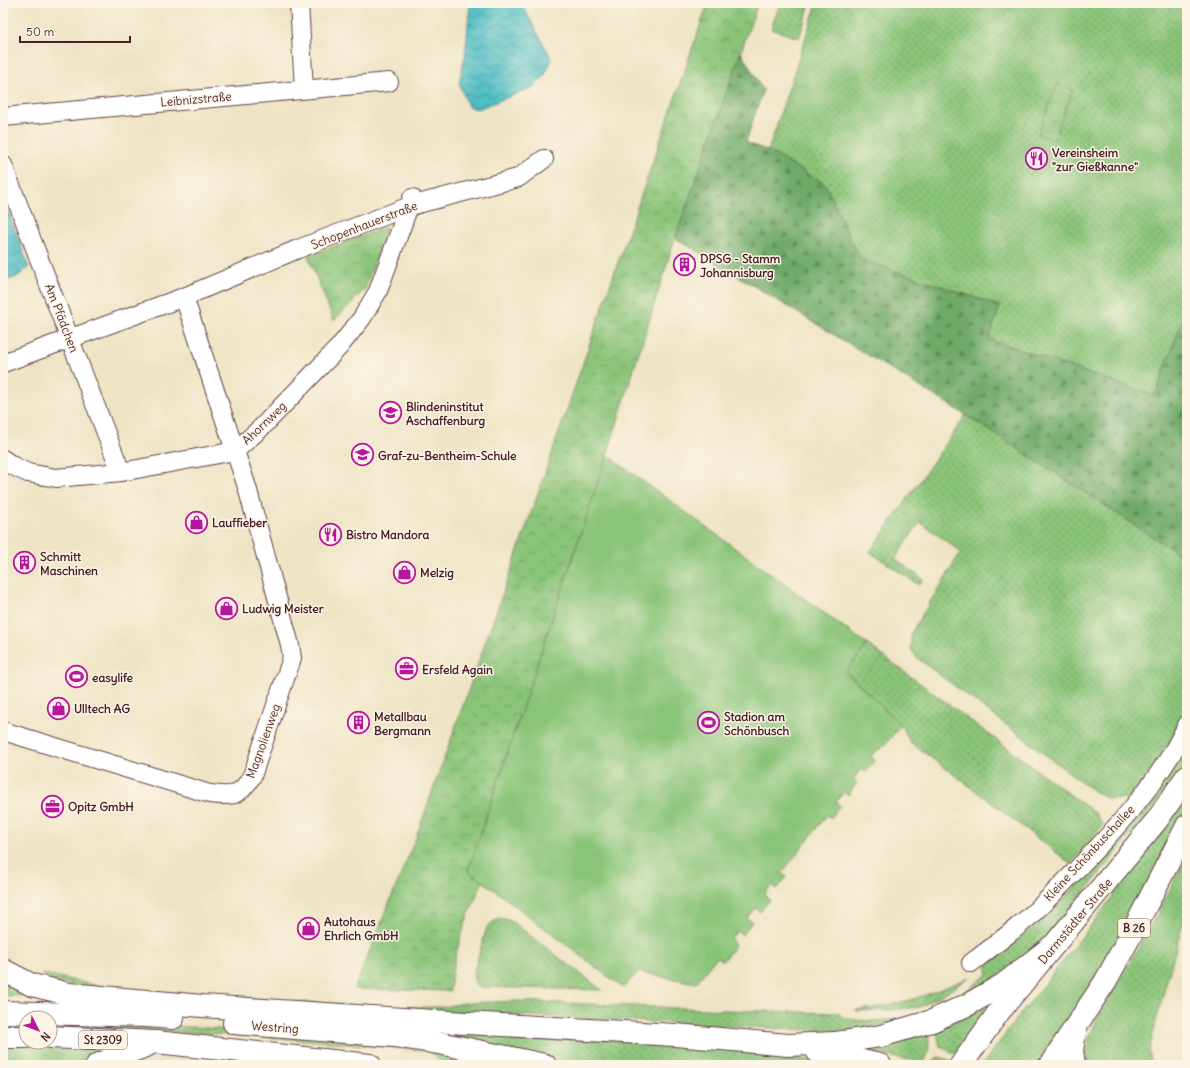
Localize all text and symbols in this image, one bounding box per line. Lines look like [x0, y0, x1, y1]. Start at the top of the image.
scale bar [20, 18, 130, 44]
text: 50 m [26, 24, 55, 39]
street label: Leibnizstraße [160, 88, 232, 110]
place label: Vereinsheim "zur Gießkanne" [1052, 145, 1138, 174]
restaurant icon: Vereinsheim "zur Gießkanne" [1024, 146, 1050, 172]
street label: Schopenhauerstraße [309, 198, 419, 252]
place label: DPSG - Stamm Johannisburg [700, 251, 781, 281]
building icon: DPSG - Stamm Johannisburg [671, 252, 697, 278]
street label: Am Pfädchen [42, 282, 82, 355]
street label: Ahornweg [239, 398, 289, 448]
place label: Blindeninstitut Aschaffenburg [406, 399, 485, 429]
school or university icon: Blindeninstitut Aschaffenburg [378, 400, 404, 426]
school or university icon: Graf-zu-Bentheim-Schule [350, 442, 376, 468]
place label: Graf-zu-Bentheim-Schule [378, 448, 517, 463]
shop icon: Lauffieber [184, 509, 210, 535]
place label: Lauffieber [212, 515, 267, 530]
restaurant icon: Bistro Mandora [317, 521, 343, 547]
place label: Bistro Mandora [346, 527, 429, 542]
place label: Schmitt Maschinen [40, 549, 98, 578]
building icon: Schmitt Maschinen [11, 550, 37, 576]
shop icon: Melzig [392, 559, 418, 585]
place label: Melzig [420, 565, 454, 581]
shop icon: Ludwig Meister [214, 595, 240, 621]
place label: Ludwig Meister [242, 601, 324, 617]
office icon: Ersfeld Again [394, 656, 420, 682]
place label: Ersfeld Again [422, 662, 493, 678]
sports icon: easylife [63, 664, 89, 690]
place label: easylife [92, 670, 134, 686]
shop icon: Ulltech AG [46, 695, 72, 721]
place label: Ulltech AG [74, 701, 130, 716]
street label: Magnolienweg [243, 702, 283, 780]
place label: Metallbau Bergmann [374, 709, 431, 739]
place label: Stadion am Schönbusch [724, 709, 790, 738]
building icon: Metallbau Bergmann [345, 710, 371, 736]
sports icon: Stadion am Schönbusch [695, 710, 721, 736]
office icon: Opitz GmbH [40, 793, 66, 819]
place label: Opitz GmbH [68, 799, 134, 815]
street label: Kleine Schönbuschallee [1040, 802, 1138, 904]
street label: Darmstädter Straße [1035, 875, 1115, 967]
place label: Autohaus Ehrlich GmbH [324, 914, 399, 943]
shop icon: Autohaus Ehrlich GmbH [295, 915, 321, 941]
road number: B 26 [1118, 919, 1150, 937]
north arrow [18, 1010, 58, 1050]
street label: Westring [251, 1018, 299, 1036]
text: N [38, 1029, 53, 1044]
road number: St 2309 [79, 1031, 127, 1049]

